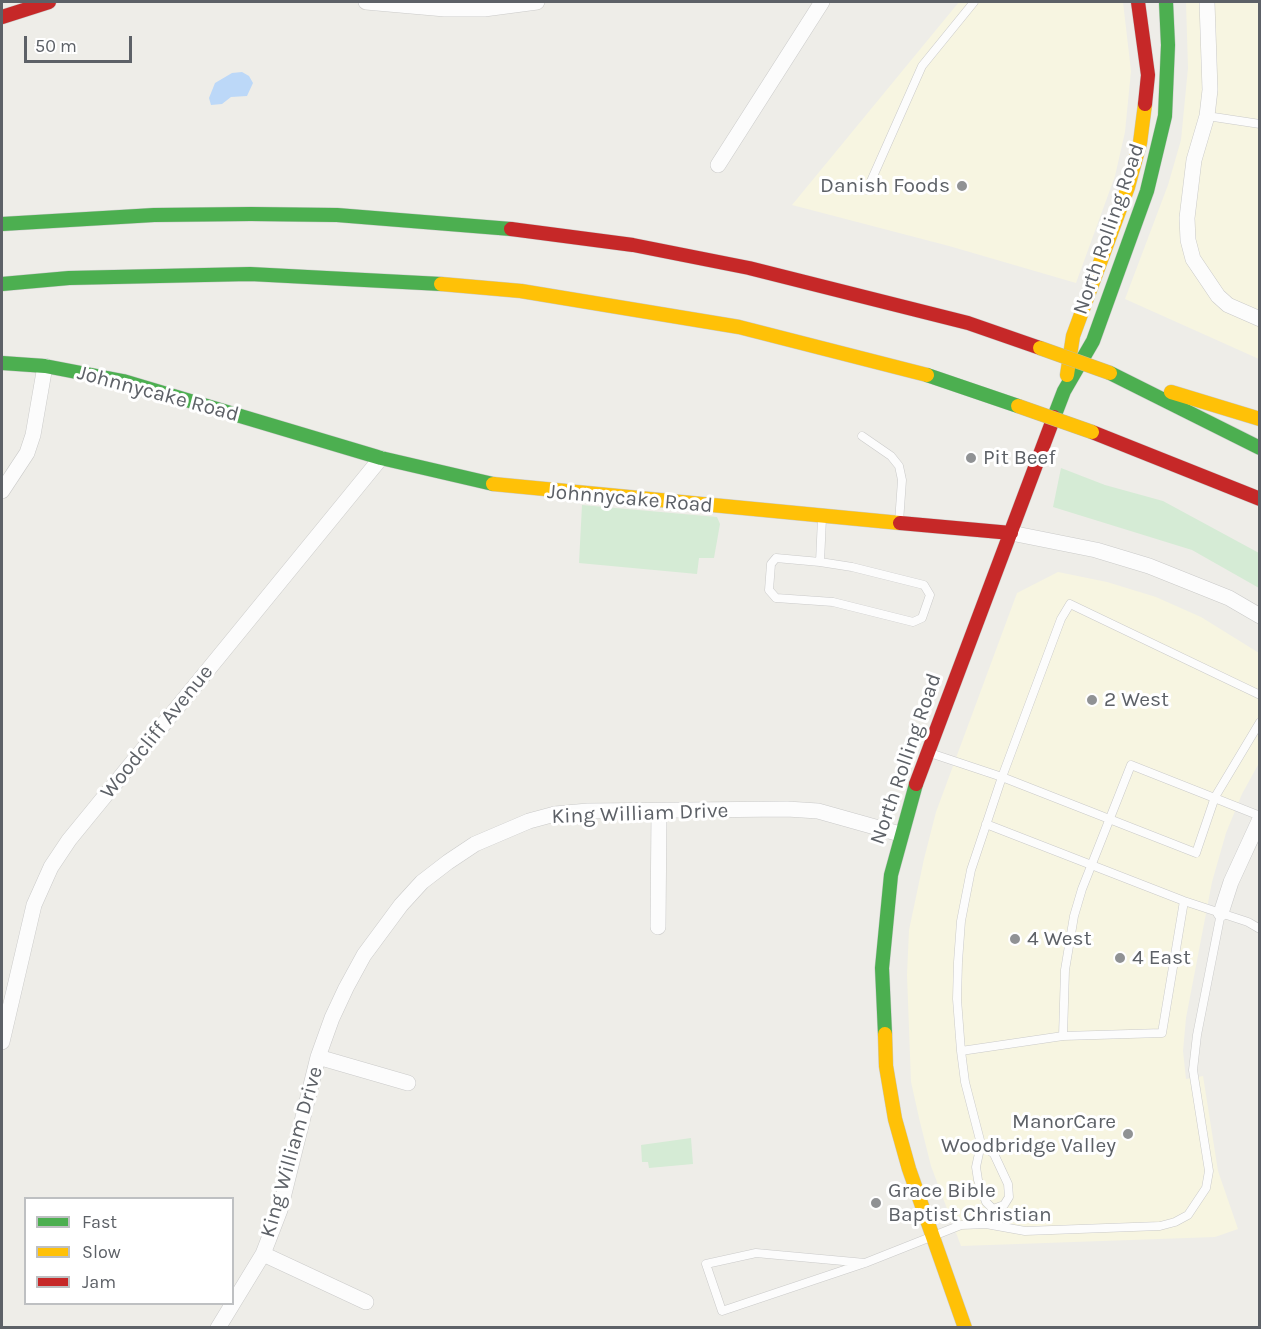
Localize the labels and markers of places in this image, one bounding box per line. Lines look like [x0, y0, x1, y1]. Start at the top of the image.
place label: Danish Foods [820, 173, 950, 199]
marker: Danish Foods [955, 179, 969, 193]
place label: Pit Beef [983, 445, 1056, 471]
marker: Pit Beef [964, 451, 978, 465]
place label: 2 West [1104, 687, 1169, 713]
marker: 2 West [1085, 693, 1099, 707]
place label: 4 West [1027, 926, 1092, 952]
marker: 4 West [1008, 932, 1022, 946]
place label: 4 East [1132, 945, 1191, 971]
marker: 4 East [1113, 951, 1127, 965]
place label: ManorCare Woodbridge Valley [941, 1109, 1116, 1159]
marker: ManorCare Woodbridge Valley [1121, 1127, 1135, 1141]
place label: Grace Bible Baptist Christian [888, 1178, 1052, 1228]
marker: Grace Bible Baptist Christian [869, 1196, 883, 1210]

